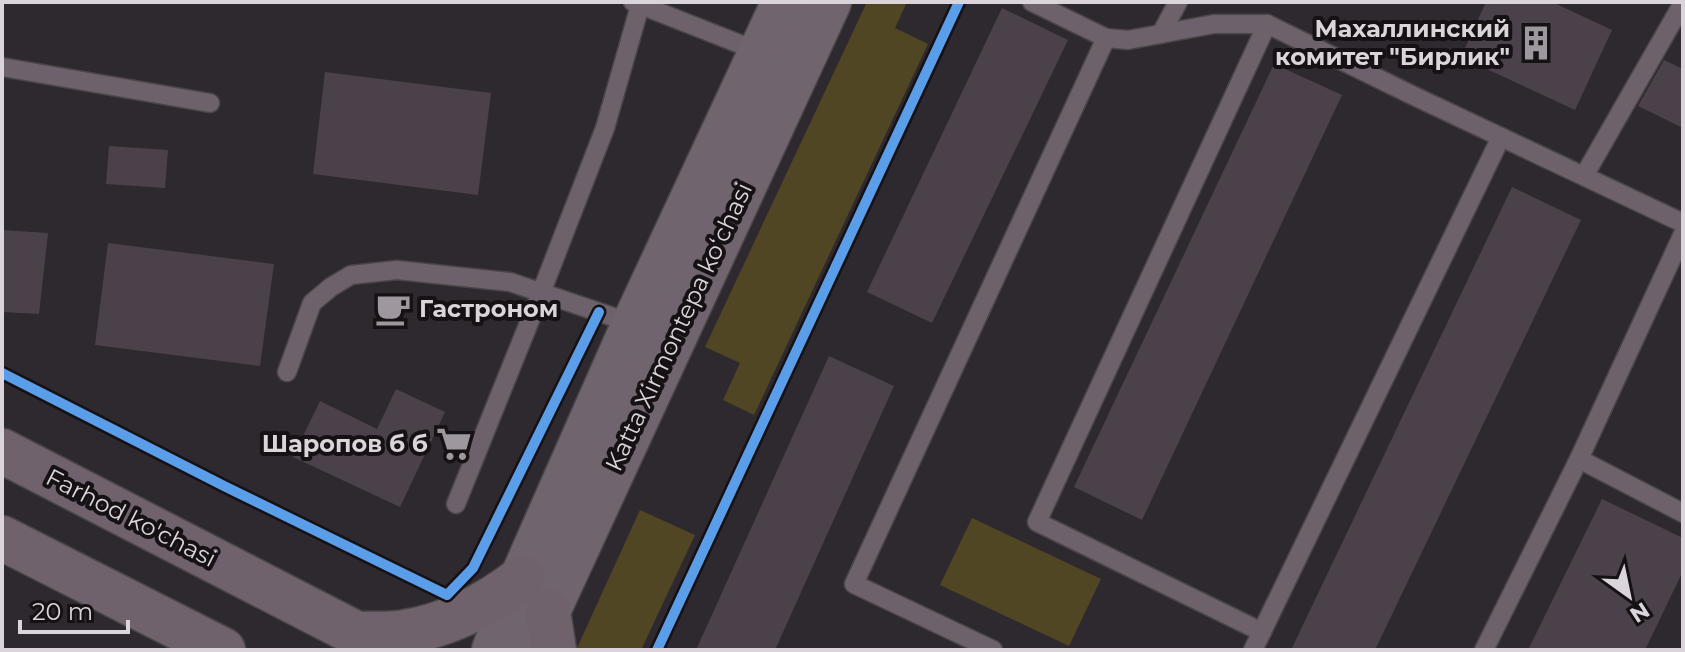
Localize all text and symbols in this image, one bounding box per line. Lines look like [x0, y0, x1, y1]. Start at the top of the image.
place label: Махаллинский комитет "Бирлик" [1275, 14, 1510, 71]
building icon: Махаллинский комитет "Бирлик" [1517, 24, 1555, 62]
street label: Katta Xirmontepa koʻchasi [599, 178, 758, 476]
cafe icon: Гастроном [374, 290, 412, 328]
place label: Гастроном [419, 294, 558, 323]
supermarket icon: Шаропов б б [435, 425, 473, 463]
place label: Шаропов б б [262, 429, 428, 458]
street label: Farhod ko'chasi [41, 462, 221, 573]
north arrow [1589, 556, 1669, 636]
scale bar [20, 584, 128, 634]
text: N [1625, 596, 1654, 629]
text: 20 m [32, 597, 93, 626]

